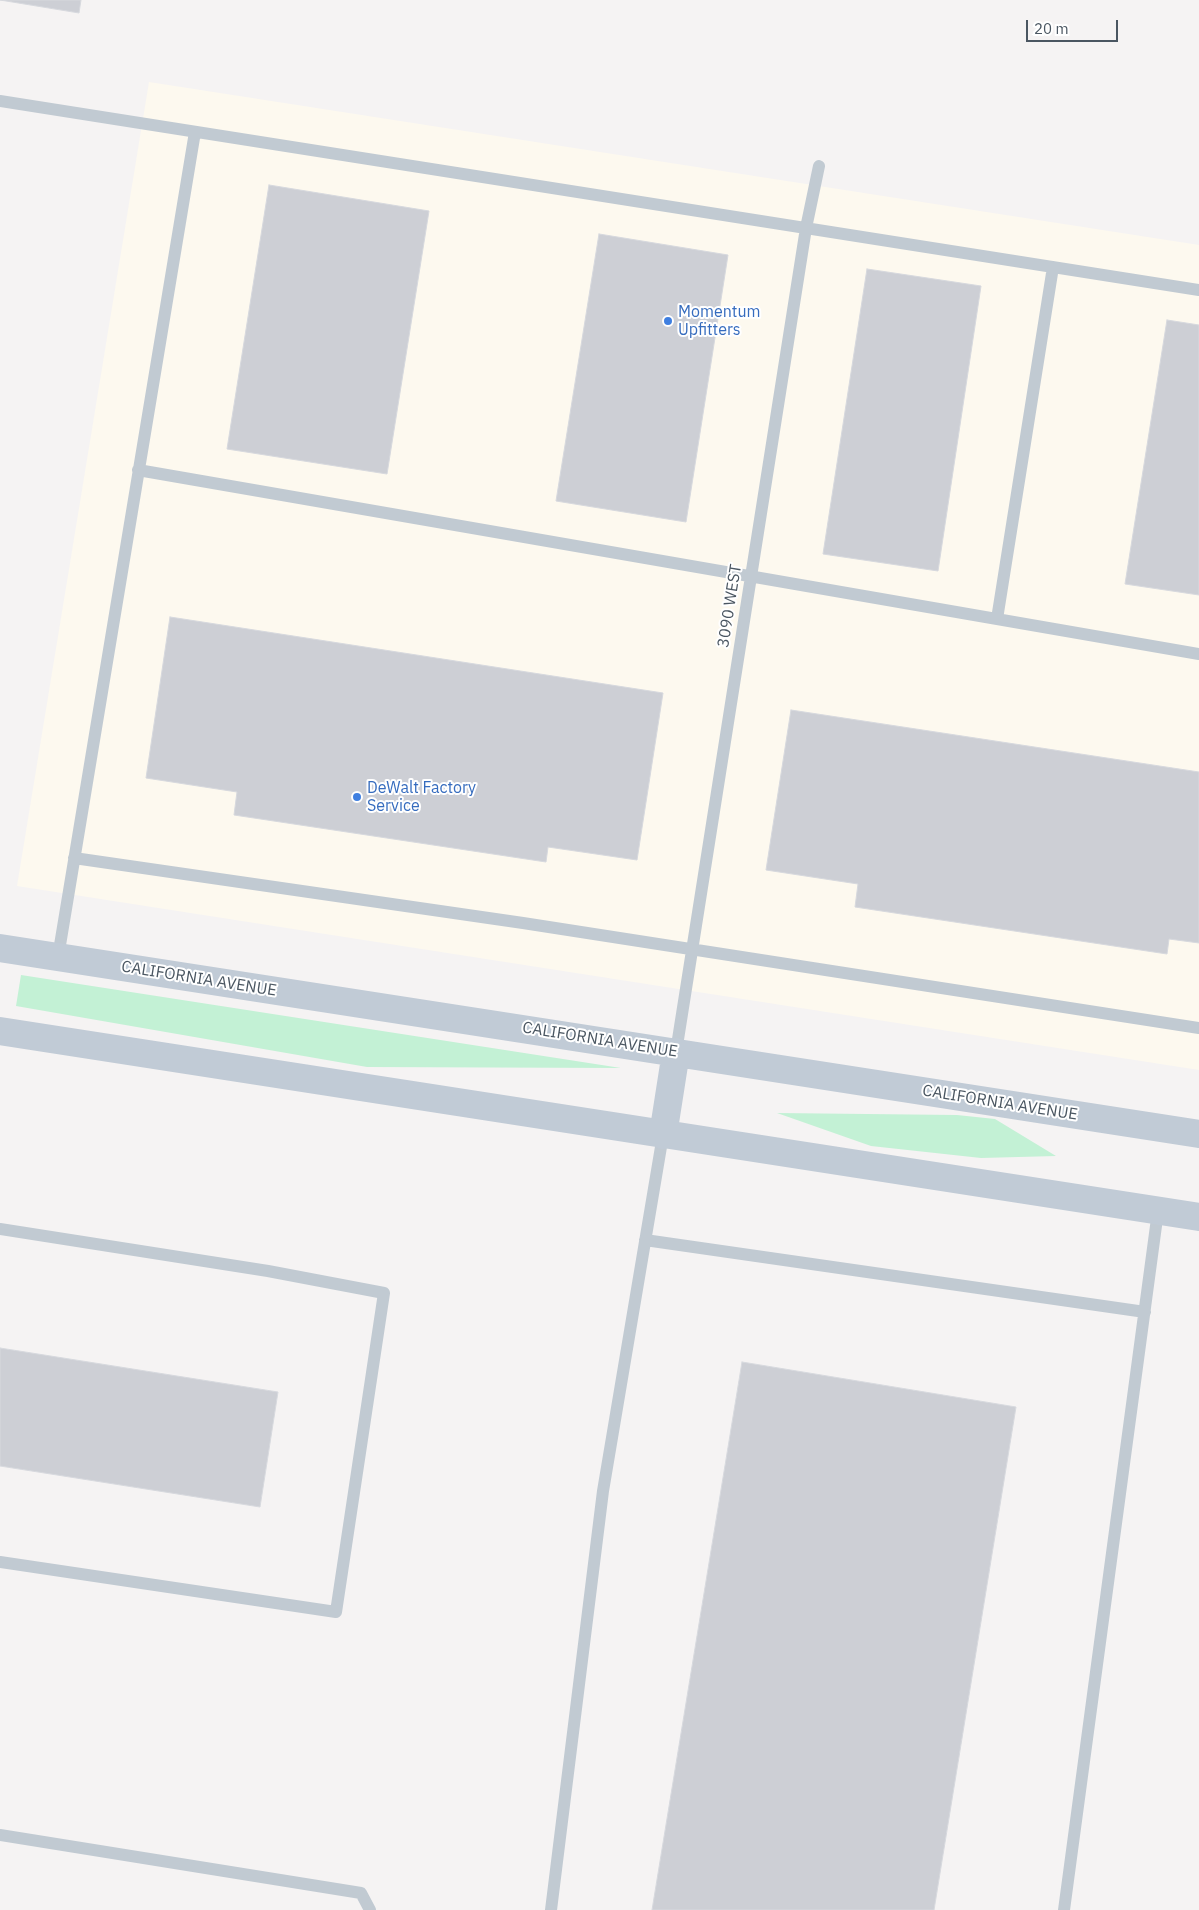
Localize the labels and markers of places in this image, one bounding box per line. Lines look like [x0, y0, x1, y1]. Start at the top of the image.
place label: Momentum Upfitters [678, 302, 760, 340]
marker: Momentum Upfitters [662, 315, 674, 327]
place label: DeWalt Factory Service [367, 778, 476, 816]
marker: DeWalt Factory Service [351, 791, 363, 803]

